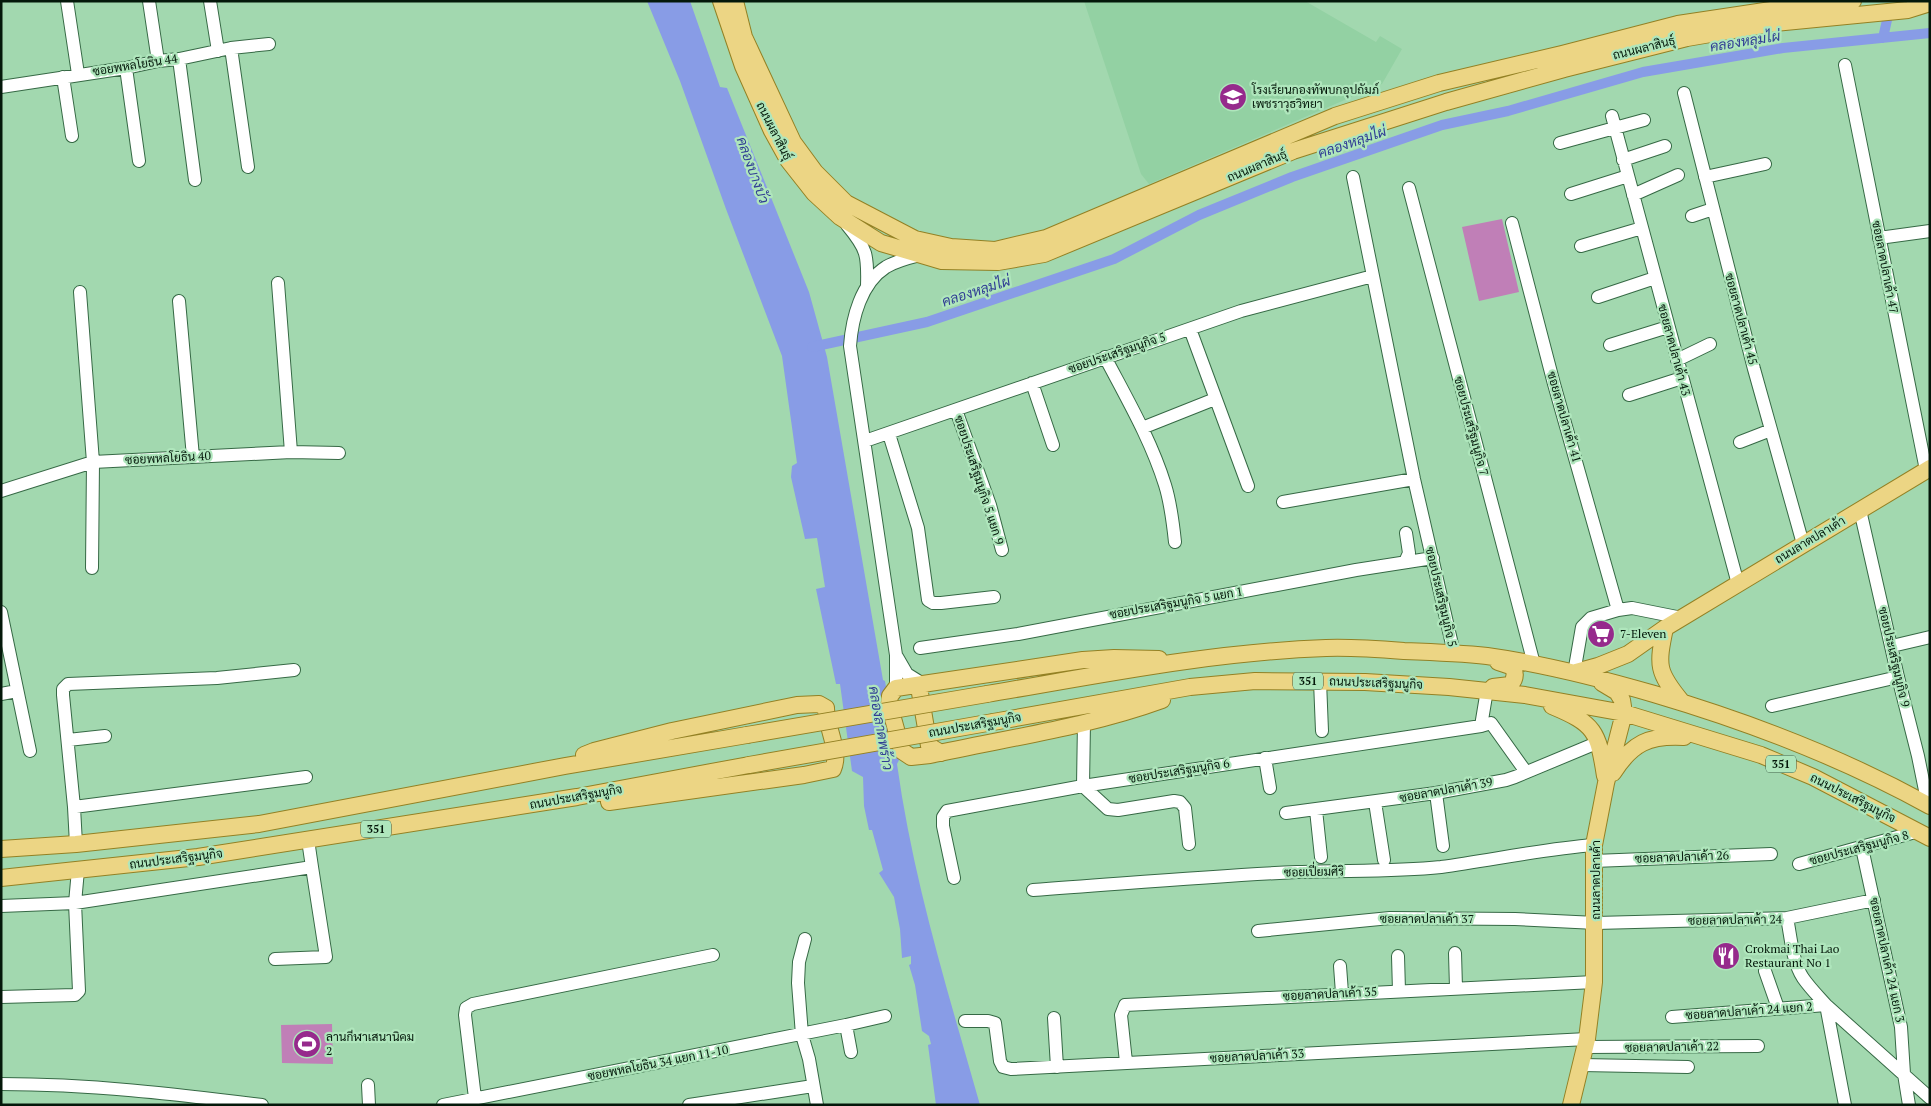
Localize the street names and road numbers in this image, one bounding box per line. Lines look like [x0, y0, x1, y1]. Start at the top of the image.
street label: ถนนผลาสินธุ์ [1611, 32, 1678, 64]
street label: ซอยพหลโยธิน 44 [91, 50, 179, 79]
street label: ถนนผลาสินธุ์ [752, 99, 796, 164]
street label: ถนนผลาสินธุ์ [1225, 146, 1290, 187]
street label: ซอยลาดปลาเค้า 47 [1869, 219, 1902, 315]
street label: ซอยลาดปลาเค้า 45 [1722, 271, 1761, 366]
street label: ซอยลาดปลาเค้า 43 [1655, 302, 1694, 397]
street label: ซอยประเสริฐมนูกิจ 5 [1066, 329, 1168, 377]
street label: ซอยลาดปลาเค้า 41 [1544, 369, 1585, 464]
street label: ซอยประเสริฐมนูกิจ 7 [1450, 375, 1492, 477]
street label: ซอยประเสริฐมนูกิจ 5 แยก 9 [951, 413, 1007, 547]
street label: ซอยพหลโยธิน 40 [125, 448, 211, 467]
street label: ถนนลาดปลาเค้า [1772, 513, 1848, 566]
street label: ซอยประเสริฐมนูกิจ 5 [1422, 545, 1460, 649]
street label: ซอยประเสริฐมนูกิจ 5 แยก 1 [1108, 583, 1244, 623]
street label: ซอยประเสริฐมนูกิจ 9 [1875, 605, 1913, 709]
road number: 351 [1293, 672, 1323, 689]
street label: ถนนประเสริฐมนูกิจ [1329, 673, 1423, 693]
street label: ถนนประเสริฐมนูกิจ [927, 709, 1023, 741]
street label: ซอยประเสริฐมนูกิจ 6 [1127, 755, 1231, 787]
road number: 351 [1766, 756, 1796, 772]
street label: ถนนประเสริฐมนูกิจ [1808, 770, 1898, 826]
street label: ซอยลาดปลาเค้า 39 [1398, 774, 1494, 805]
street label: ถนนประเสริฐมนูกิจ [528, 781, 624, 813]
road number: 351 [361, 821, 391, 838]
street label: ซอยประเสริฐมนูกิจ 8 [1808, 827, 1910, 869]
street label: ถนนลาดปลาเค้า [1588, 840, 1603, 920]
street label: ถนนประเสริฐมนูกิจ [128, 845, 224, 873]
street label: ซอยลาดปลาเค้า 26 [1635, 847, 1730, 866]
street label: ซอยเปี่ยมศิริ [1284, 860, 1344, 880]
street label: ซอยลาดปลาเค้า 24 แยก 3 [1867, 896, 1908, 1024]
street label: ซอยลาดปลาเค้า 37 [1380, 911, 1474, 926]
street label: ซอยลาดปลาเค้า 24 [1688, 911, 1783, 928]
street label: ซอยลาดปลาเค้า 35 [1282, 984, 1377, 1003]
street label: ซอยลาดปลาเค้า 24 แยก 2 [1685, 999, 1813, 1022]
street label: ซอยลาดปลาเค้า 22 [1625, 1038, 1719, 1055]
street label: ซอยพหลโยธิน 34 แยก 11-10 [586, 1041, 730, 1084]
street label: ซอยลาดปลาเค้า 33 [1209, 1046, 1304, 1065]

